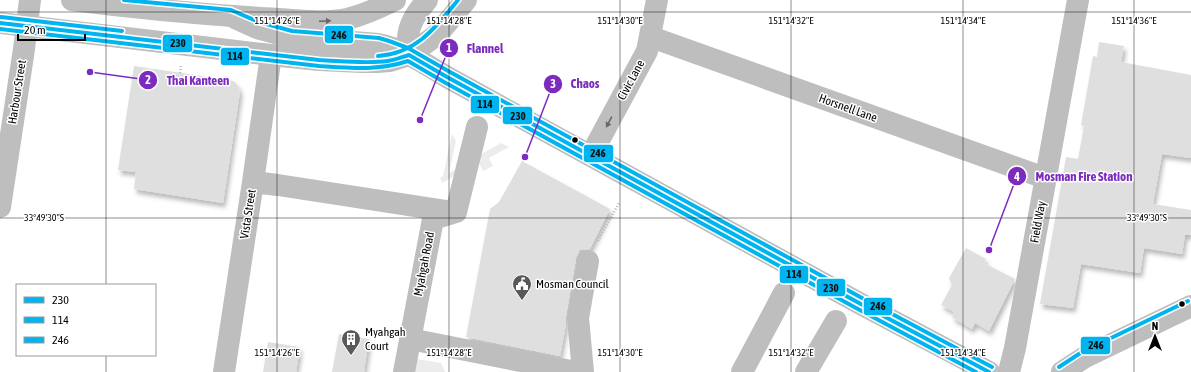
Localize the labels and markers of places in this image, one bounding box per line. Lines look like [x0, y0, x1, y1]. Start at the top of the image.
callout: Flannel [439, 36, 511, 61]
callout: Thai Kanteen [138, 68, 237, 93]
callout: Chaos [543, 71, 608, 96]
unlabelled marker [570, 135, 580, 145]
callout: Mosman Fire Station [1007, 164, 1140, 189]
public building icon: Mosman Council [511, 273, 533, 301]
place label: Mosman Council [536, 277, 609, 291]
unlabelled marker [1177, 299, 1187, 309]
place label: Myahgah Court [365, 325, 406, 353]
building icon: Myahgah Court [340, 328, 362, 356]

